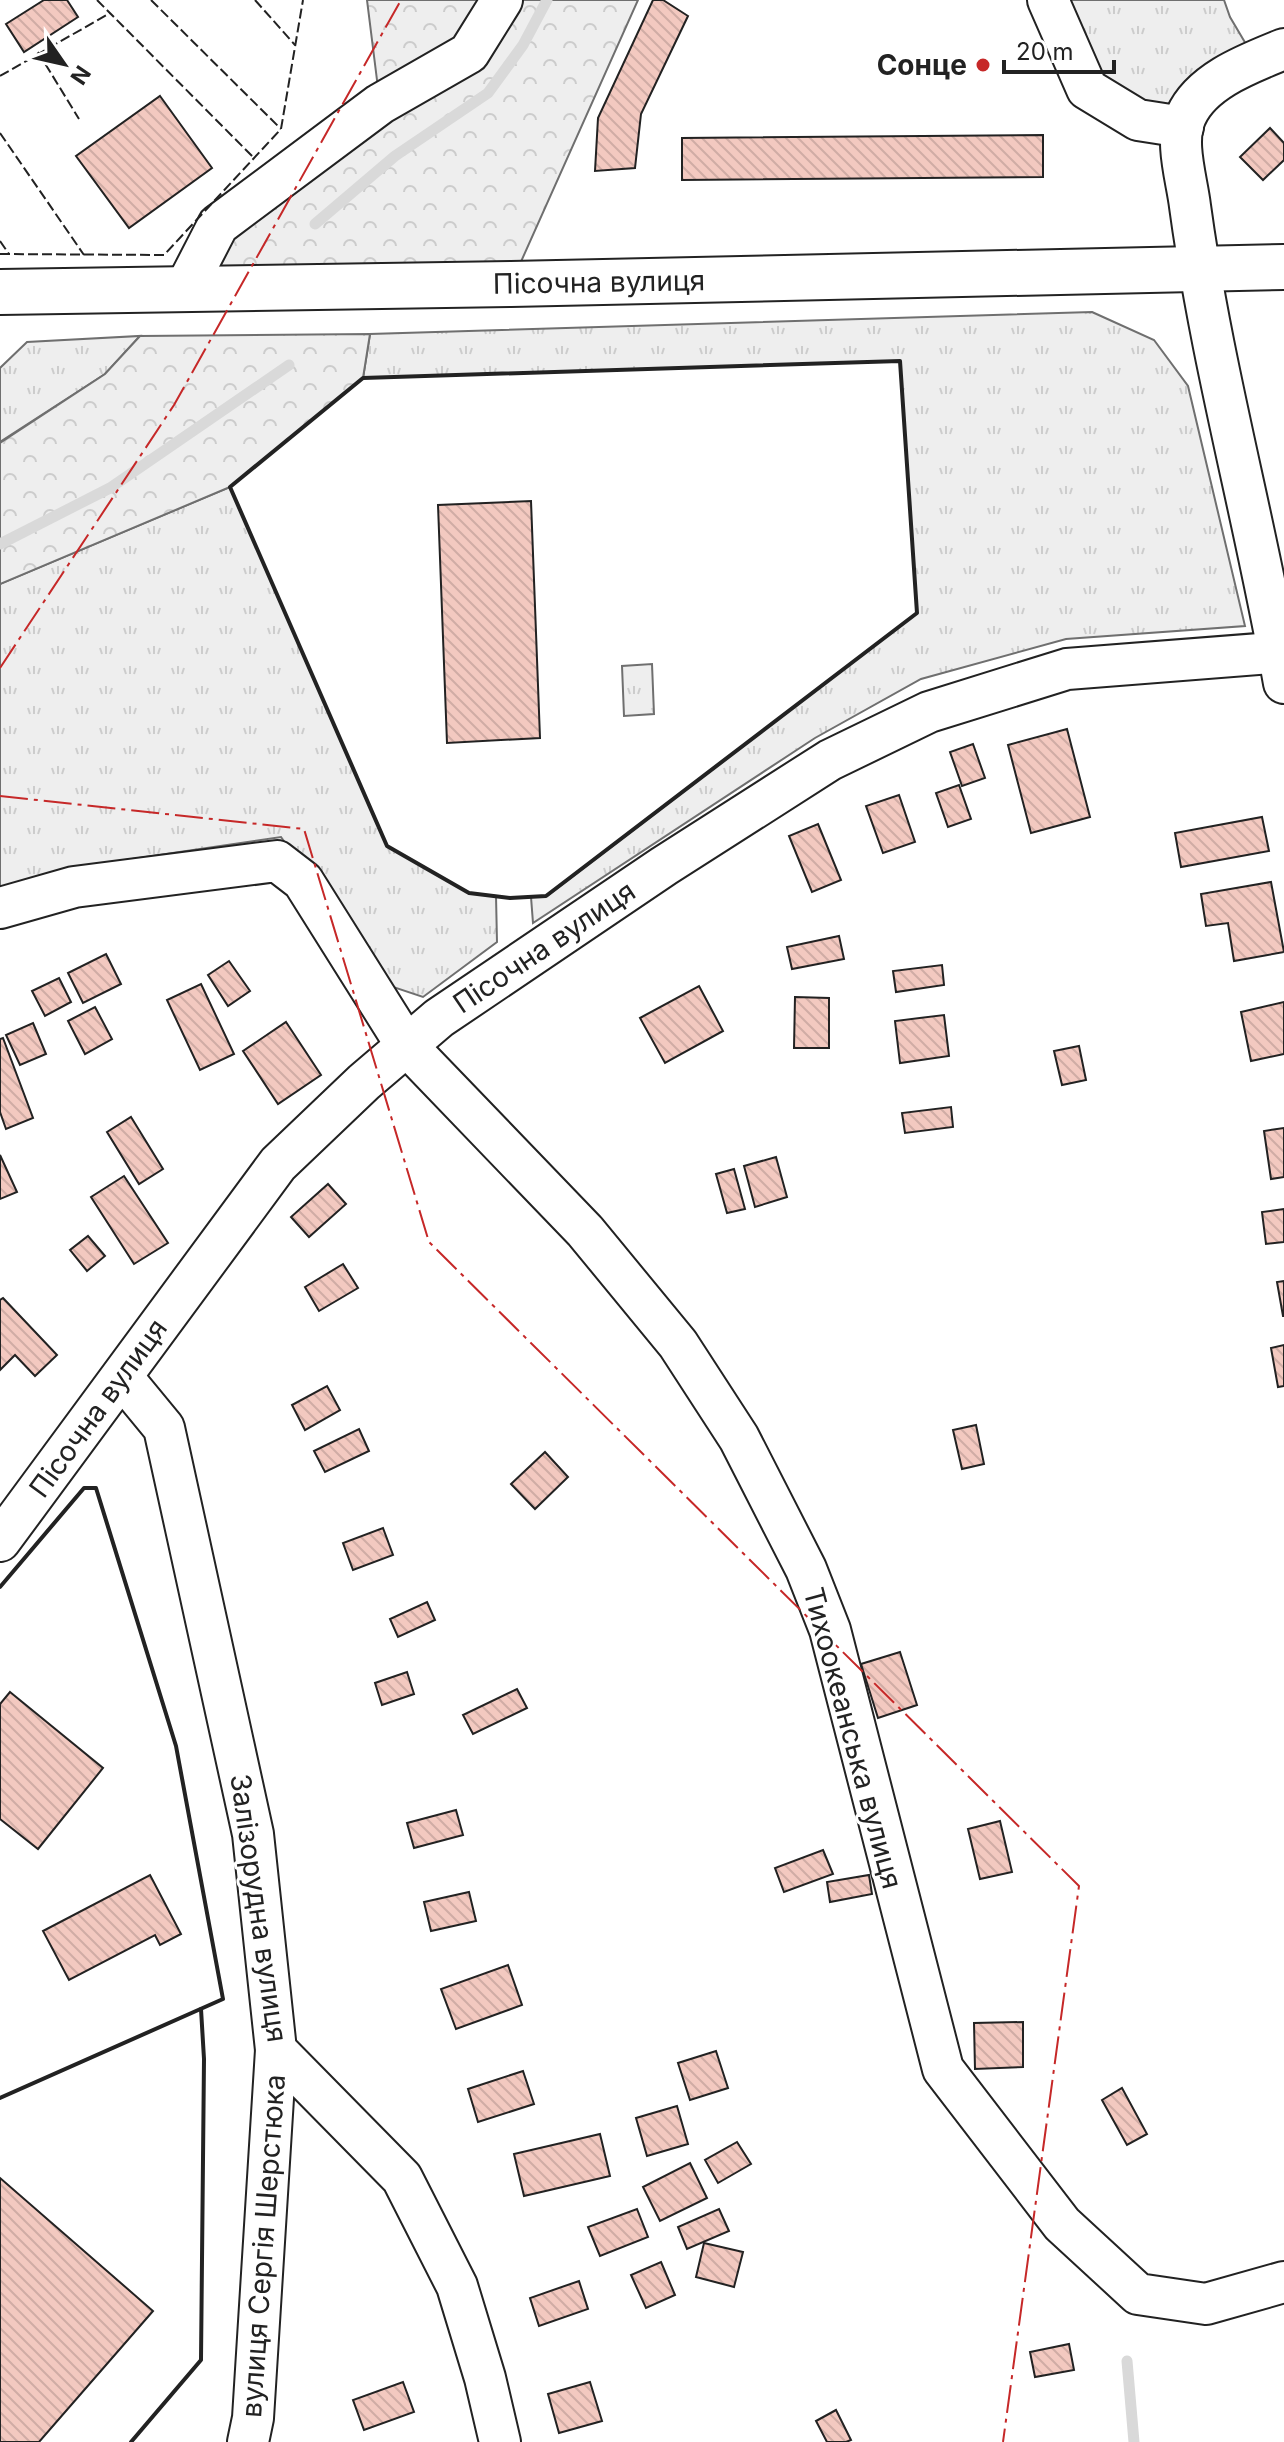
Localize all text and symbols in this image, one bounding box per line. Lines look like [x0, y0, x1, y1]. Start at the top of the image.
north arrow [24, 24, 104, 104]
scale bar [1004, 24, 1114, 74]
text: 20 m [1016, 37, 1074, 66]
place label: Сонце [877, 48, 967, 82]
marker: Сонце [974, 56, 992, 74]
text: N [65, 61, 96, 89]
street label: Пісочна вулиця [493, 263, 705, 301]
street label: Пісочна вулиця [447, 874, 641, 1020]
street label: Пісочна вулиця [22, 1312, 174, 1504]
street label: Тихоокеанська вулиця [796, 1584, 910, 1892]
street label: Залізорудна вулиця [223, 1772, 295, 2044]
street label: вулиця Сергія Шерстюка [234, 2073, 292, 2419]

